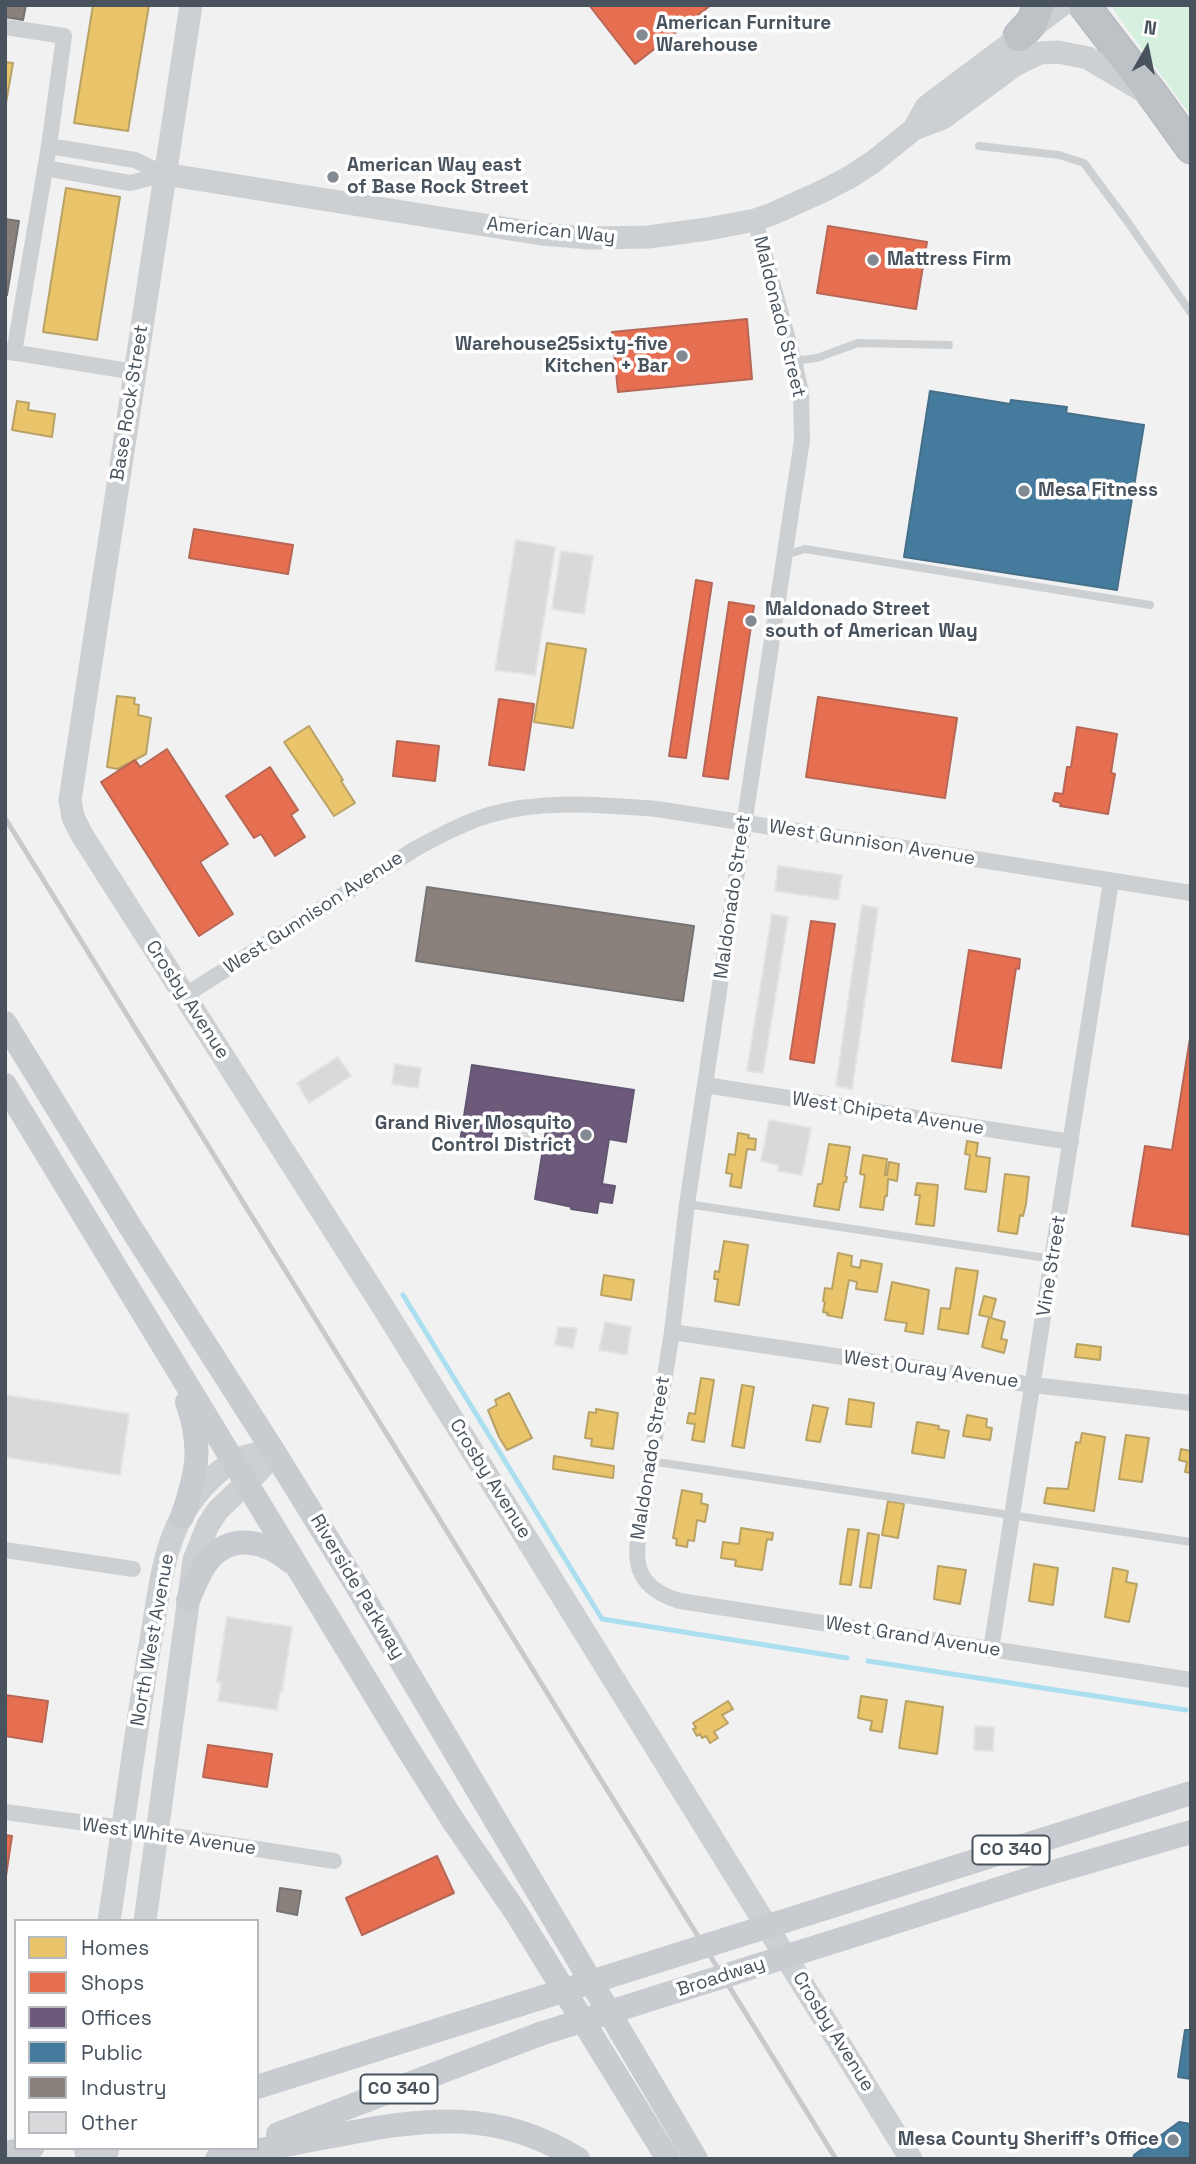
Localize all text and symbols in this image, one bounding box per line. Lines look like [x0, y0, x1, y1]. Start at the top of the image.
place label: American Furniture Warehouse [656, 13, 831, 57]
north arrow [1112, 14, 1182, 84]
text: N [1142, 14, 1159, 41]
marker: American Furniture Warehouse [634, 27, 650, 43]
place label: American Way east of Base Rock Street [347, 155, 529, 199]
marker: American Way east of Base Rock Street [325, 169, 341, 185]
street label: American Way [486, 213, 616, 249]
street label: Maldonado Street [748, 234, 810, 400]
place label: Mattress Firm [887, 249, 1011, 271]
marker: Mattress Firm [865, 252, 881, 268]
street label: Base Rock Street [106, 323, 154, 483]
place label: Warehouse25sixty-five Kitchen + Bar [455, 334, 668, 378]
marker: Warehouse25sixty-five Kitchen + Bar [674, 348, 690, 364]
place label: Mesa Fitness [1038, 480, 1158, 502]
marker: Mesa Fitness [1016, 483, 1032, 499]
place label: Maldonado Street south of American Way [765, 599, 978, 643]
marker: Maldonado Street south of American Way [743, 613, 759, 629]
street label: Maldonado Street [710, 814, 756, 980]
street label: West Gunnison Avenue [767, 815, 977, 871]
street label: West Gunnison Avenue [220, 847, 408, 979]
street label: Crosby Avenue [140, 936, 234, 1064]
street label: West Chipeta Avenue [790, 1088, 986, 1140]
place label: Grand River Mosquito Control District [375, 1113, 572, 1157]
marker: Grand River Mosquito Control District [578, 1127, 594, 1143]
street label: Vine Street [1033, 1214, 1071, 1318]
street label: West Ouray Avenue [842, 1346, 1020, 1394]
street label: Maldonado Street [627, 1375, 675, 1541]
street label: Crosby Avenue [444, 1415, 536, 1543]
street label: Riverside Parkway [305, 1511, 409, 1663]
street label: North West Avenue [127, 1552, 179, 1728]
street label: West Grand Avenue [824, 1612, 1002, 1662]
street label: West White Avenue [80, 1813, 258, 1861]
road number: CO 340 [972, 1836, 1050, 1864]
legend [14, 1919, 259, 2150]
text: Homes [81, 1934, 149, 1961]
street label: Broadway [674, 1952, 768, 2002]
street label: Crosby Avenue [787, 1968, 879, 2096]
text: Shops [81, 1969, 144, 1996]
text: Offices [81, 2004, 152, 2031]
text: Public [81, 2039, 143, 2066]
text: Industry [81, 2074, 167, 2101]
road number: CO 340 [360, 2074, 438, 2104]
text: Other [81, 2109, 138, 2136]
place label: Mesa County Sheriff's Office [898, 2129, 1159, 2151]
marker: Mesa County Sheriff's Office [1165, 2132, 1181, 2148]

